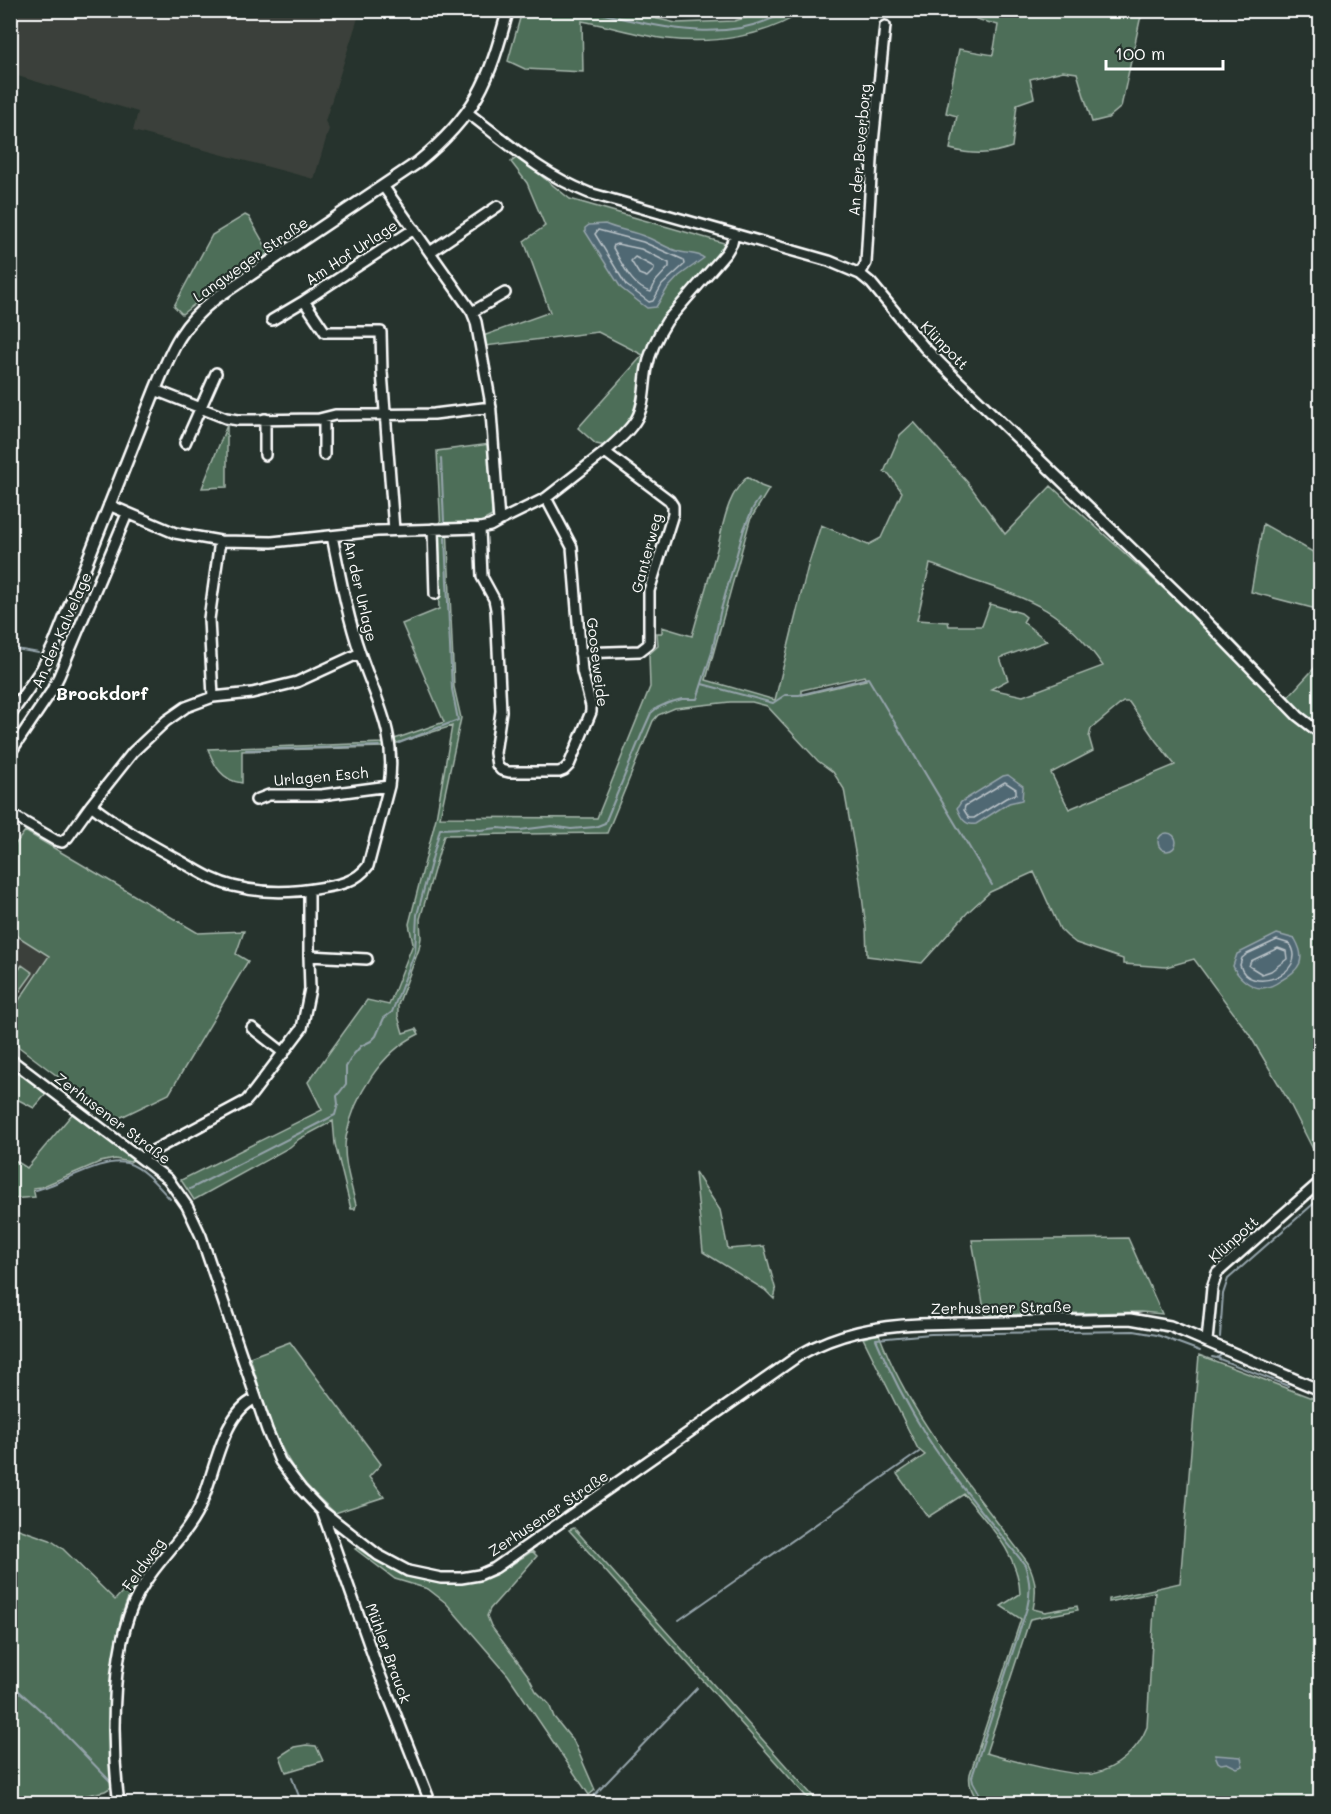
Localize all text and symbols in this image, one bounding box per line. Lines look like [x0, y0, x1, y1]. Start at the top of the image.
scale bar [1106, 33, 1223, 71]
text: 100 m [1115, 41, 1165, 65]
street label: An der Beverborg [843, 83, 875, 217]
street label: Langweger Straße [188, 212, 312, 306]
street label: Am Hof Urlage [301, 215, 401, 289]
street label: Klünpott [917, 316, 973, 374]
street label: Ganterweg [626, 511, 666, 595]
street label: An der Urlage [340, 538, 382, 644]
street label: An der Kalvelage [26, 569, 96, 691]
street label: Gooseweide [583, 616, 613, 708]
district label: Brockdorf [56, 681, 148, 705]
street label: Urlagen Esch [273, 762, 369, 790]
street label: Zerhusener Straße [51, 1068, 175, 1168]
street label: Klünpott [1204, 1211, 1262, 1267]
street label: Zerhusener Straße [930, 1296, 1072, 1318]
street label: Zerhusener Straße [484, 1465, 612, 1561]
street label: Feldweg [117, 1533, 169, 1594]
street label: Mühler Brauck [362, 1600, 416, 1706]

